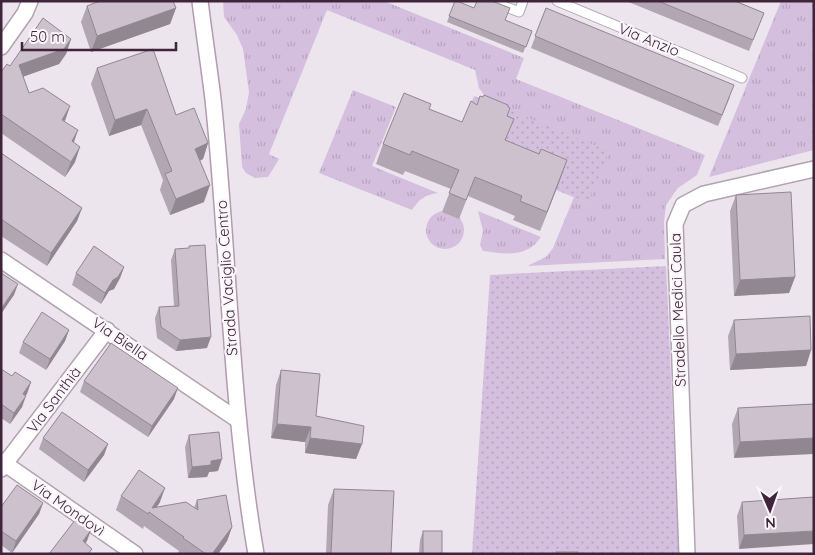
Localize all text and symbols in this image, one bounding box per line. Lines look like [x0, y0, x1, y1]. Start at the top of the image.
street label: Via Anzio [616, 19, 683, 60]
scale bar [22, 20, 176, 52]
text: 50 m [30, 27, 65, 46]
street label: Strada Vaciglio Centro [212, 200, 241, 357]
street label: Stradello Medici Caula [665, 233, 690, 387]
street label: Via Biella [89, 313, 152, 364]
street label: Via Santhià [22, 363, 85, 437]
street label: Via Mondovì [28, 475, 109, 540]
north arrow [745, 485, 795, 535]
text: N [765, 514, 776, 532]

